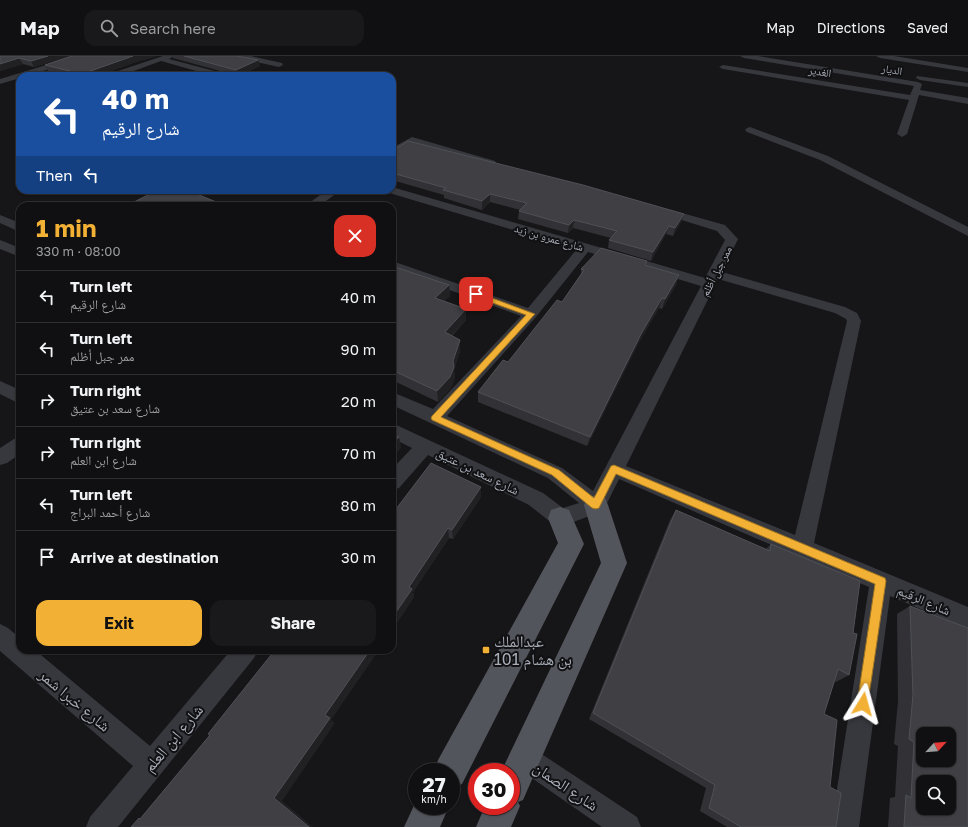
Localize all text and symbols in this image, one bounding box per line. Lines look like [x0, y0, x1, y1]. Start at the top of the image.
search box [84, 10, 364, 46]
text: Map [20, 16, 60, 39]
icon: search [98, 17, 120, 39]
text: Search here [130, 19, 216, 37]
text: Map [766, 19, 795, 36]
text: Directions [817, 19, 885, 36]
text: Saved [907, 19, 948, 36]
street label: الديار [880, 61, 903, 77]
street label: الغدير [807, 63, 832, 79]
text: 40 m [102, 82, 169, 115]
icon: left [36, 88, 88, 140]
text: شارع الرقيم [102, 117, 180, 139]
icon: left [80, 164, 102, 186]
text: Then [36, 166, 72, 184]
text: 1 min [36, 213, 96, 242]
button: close [334, 215, 376, 257]
street label: شارع عمرو بن زيد [513, 221, 585, 254]
text: 330 m · 08:00 [36, 243, 120, 259]
street label: ممر جبل أظلم [698, 244, 736, 299]
text: Turn left [70, 277, 132, 295]
pin [459, 277, 493, 311]
icon: arrive [465, 283, 487, 305]
icon: left [36, 286, 58, 308]
text: 40 m [341, 288, 376, 306]
text: شارع الرقيم [70, 296, 126, 312]
text: Turn left [70, 329, 132, 347]
icon: left [36, 338, 58, 360]
text: 90 m [341, 340, 376, 358]
text: ممر جبل أظلم [70, 348, 135, 364]
text: Turn right [70, 381, 141, 399]
icon: right [36, 390, 58, 412]
text: 20 m [341, 392, 376, 410]
text: شارع سعد بن عتيق [70, 400, 160, 416]
text: Turn right [70, 433, 141, 451]
icon: right [36, 442, 58, 464]
text: 70 m [342, 444, 376, 462]
street label: شارع سعد بن عتيق [433, 444, 522, 500]
text: شارع ابن العلم [70, 452, 137, 468]
text: Turn left [70, 485, 132, 503]
icon: left [36, 494, 58, 516]
text: 80 m [341, 496, 376, 514]
text: شارع أحمد البراج [70, 504, 150, 520]
icon: arrive [36, 546, 58, 568]
text: Arrive at destination [70, 548, 219, 566]
text: 30 m [341, 548, 376, 566]
street label: شارع الرقيم [894, 582, 953, 620]
button: Exit [36, 600, 202, 646]
button: Share [210, 600, 376, 646]
place label: عبدالملك بن هشام 101 [494, 631, 572, 670]
marker: عبدالملك بن هشام 101 [481, 645, 491, 655]
street label: شارع خبرا شمر [34, 664, 115, 736]
position arrow [842, 683, 884, 725]
street label: شارع ابن العلم [139, 700, 208, 777]
north arrow [916, 727, 956, 767]
map controls [916, 727, 956, 815]
street label: شارع الصمان [529, 757, 602, 816]
speed limit sign: 30 [468, 763, 520, 815]
text: 27 [422, 772, 446, 796]
button: search [916, 775, 956, 815]
text: km/h [421, 793, 447, 805]

